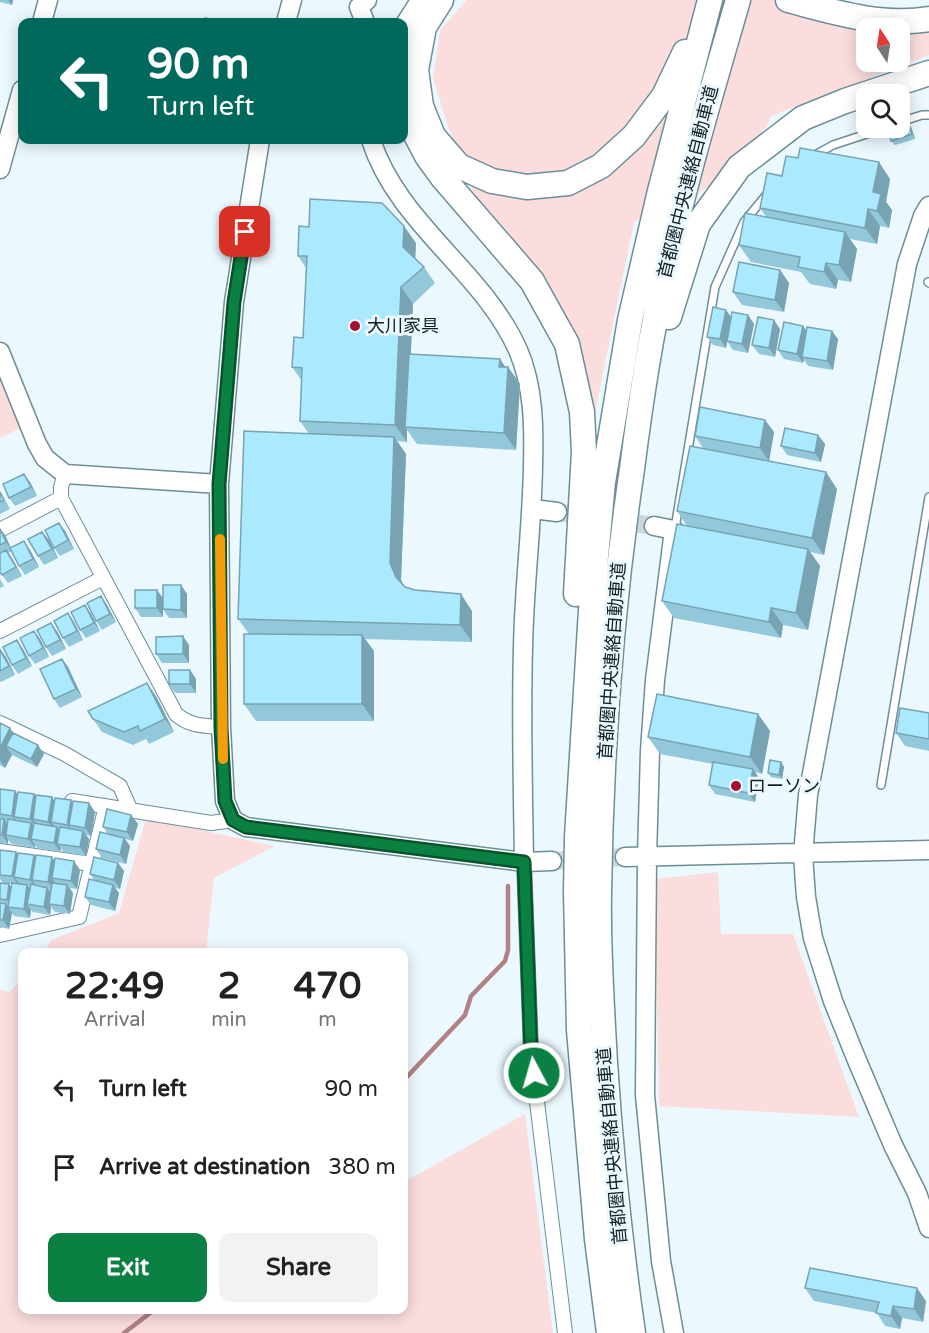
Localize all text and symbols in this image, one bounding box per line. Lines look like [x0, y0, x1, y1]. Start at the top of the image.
north arrow [856, 18, 910, 72]
map controls [856, 18, 910, 138]
text: 90 m [147, 39, 249, 90]
icon: left [48, 42, 126, 120]
street label: 首都圏中央連絡自動車道 [653, 83, 723, 281]
button: search [856, 84, 910, 138]
text: Turn left [147, 90, 254, 123]
pin [219, 206, 270, 257]
icon: arrive [228, 215, 261, 248]
place label: 大川家具 [367, 315, 439, 337]
marker: 大川家具 [348, 319, 362, 333]
street label: 首都圏中央連絡自動車道 [594, 561, 630, 761]
place label: ローソン [748, 775, 820, 797]
marker: ローソン [729, 779, 743, 793]
text: 22:49 [65, 965, 165, 1008]
text: 2 [218, 965, 240, 1008]
text: 470 [293, 965, 361, 1008]
text: Arrival [84, 1008, 146, 1032]
text: min [211, 1008, 247, 1032]
text: m [318, 1008, 337, 1032]
position arrow [502, 1041, 566, 1105]
street label: 首都圏中央連絡自動車道 [592, 1046, 632, 1246]
icon: left [48, 1073, 81, 1106]
text: Turn left [99, 1076, 187, 1102]
text: 90 m [324, 1076, 378, 1102]
icon: arrive [48, 1151, 81, 1184]
text: Arrive at destination [99, 1154, 310, 1180]
text: 380 m [328, 1154, 396, 1180]
button: Exit [48, 1233, 207, 1302]
button: Share [219, 1233, 378, 1302]

